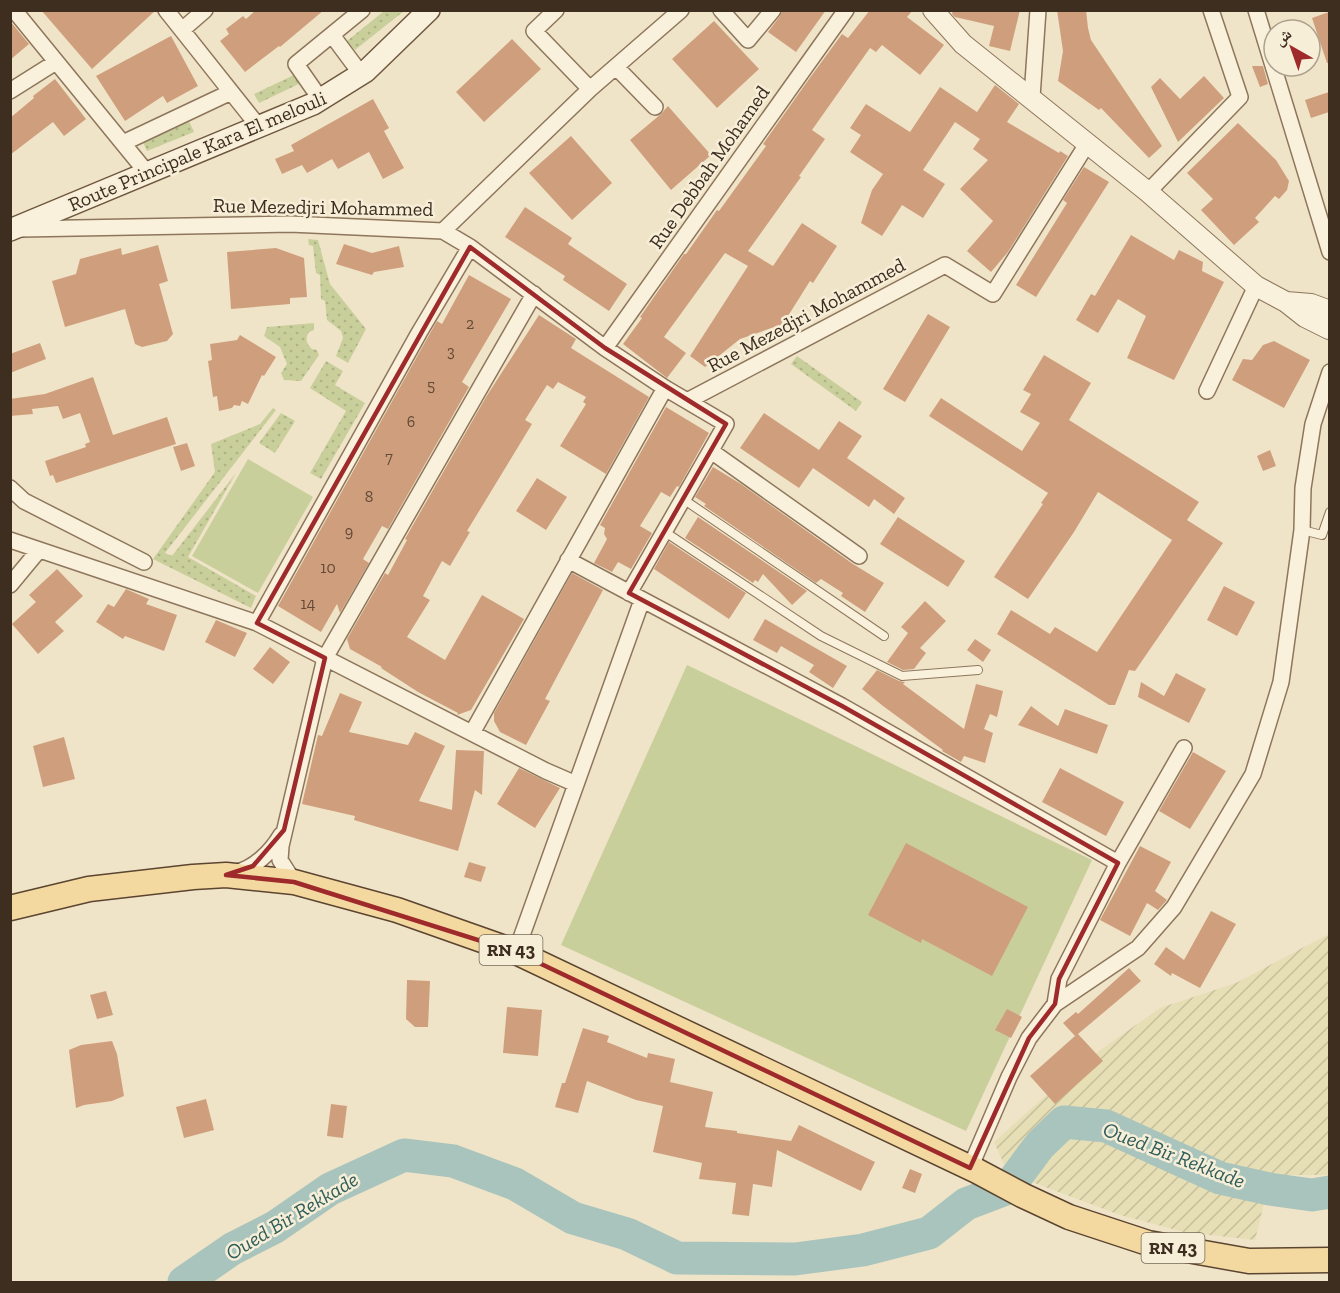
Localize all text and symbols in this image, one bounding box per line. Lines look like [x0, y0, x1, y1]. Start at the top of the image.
north arrow [1262, 18, 1322, 78]
text: ش [1270, 24, 1295, 50]
street label: Rue Debbah Mohamed [644, 81, 774, 253]
street label: Route Principale Kara El melouli [64, 86, 330, 216]
street label: Rue Mezedjri Mohammed [213, 193, 433, 221]
street label: Rue Mezedjri Mohammed [703, 253, 909, 377]
house number: 2 [466, 314, 474, 333]
house number: 3 [447, 342, 455, 361]
house number: 5 [427, 376, 435, 395]
house number: 6 [407, 412, 415, 431]
house number: 7 [385, 448, 393, 467]
house number: 8 [365, 487, 373, 506]
house number: 9 [345, 522, 353, 541]
house number: 10 [320, 558, 336, 577]
house number: 14 [301, 594, 316, 613]
road number: RN 43 [480, 935, 542, 965]
water label: Oued Bir Rekkade [1100, 1116, 1249, 1193]
water label: Oued Bir Rekkade [221, 1166, 363, 1265]
road number: RN 43 [1142, 1233, 1204, 1263]

